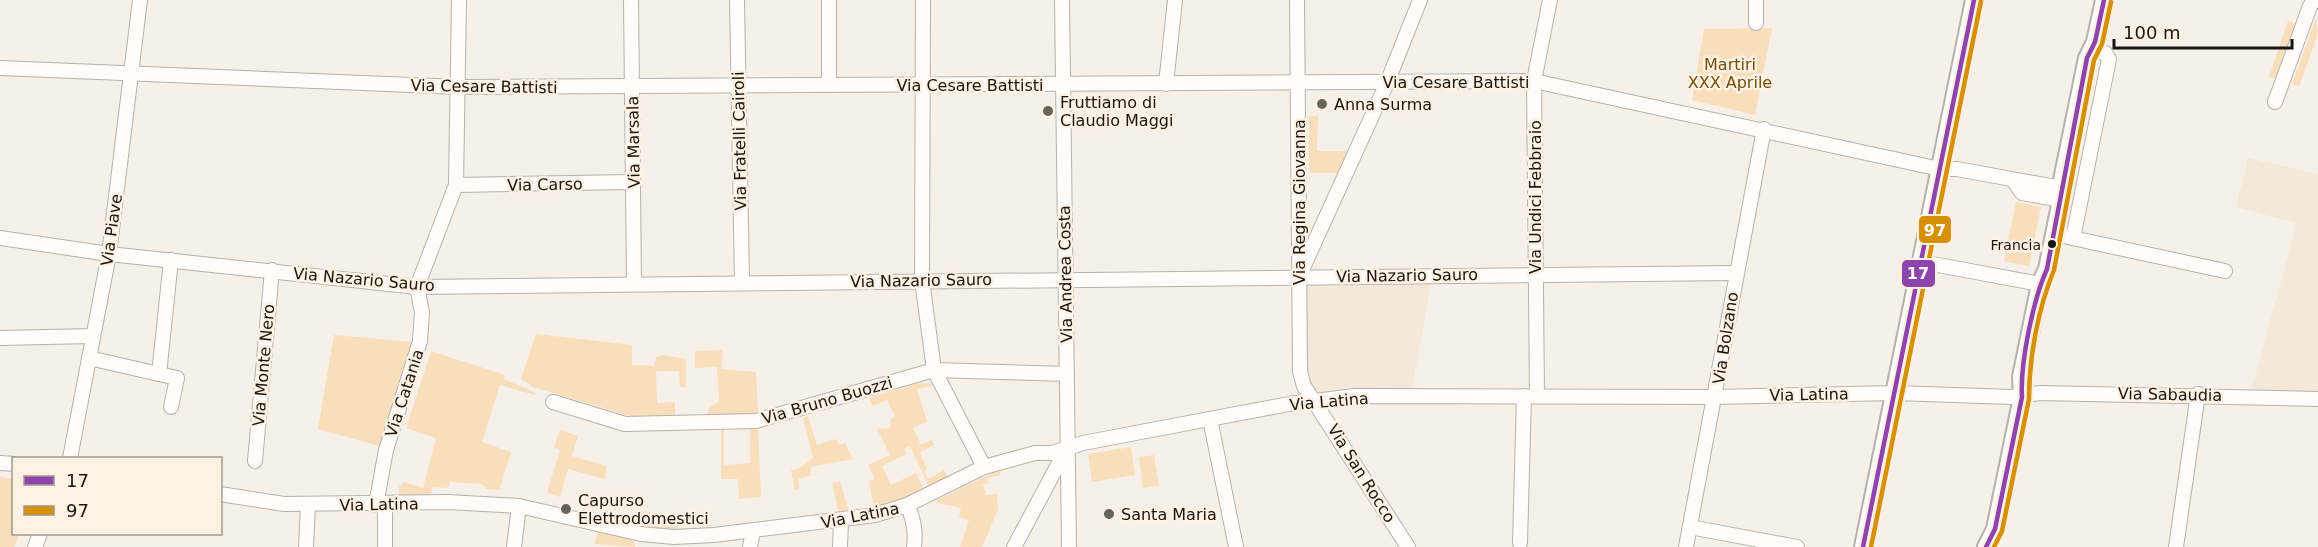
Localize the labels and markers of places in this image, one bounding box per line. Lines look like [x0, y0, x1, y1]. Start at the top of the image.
place label: Fruttiamo di Claudio Maggi [1060, 93, 1173, 130]
place label: Anna Surma [1334, 95, 1432, 114]
marker: Anna Surma [1315, 97, 1329, 111]
marker: Fruttiamo di Claudio Maggi [1041, 104, 1055, 118]
place label: Francia [1991, 237, 2041, 253]
marker: Francia [2046, 238, 2058, 250]
place label: Capurso Elettrodomestici [578, 491, 709, 528]
marker: Capurso Elettrodomestici [559, 502, 573, 516]
place label: Santa Maria [1121, 505, 1217, 524]
marker: Santa Maria [1102, 507, 1116, 521]

